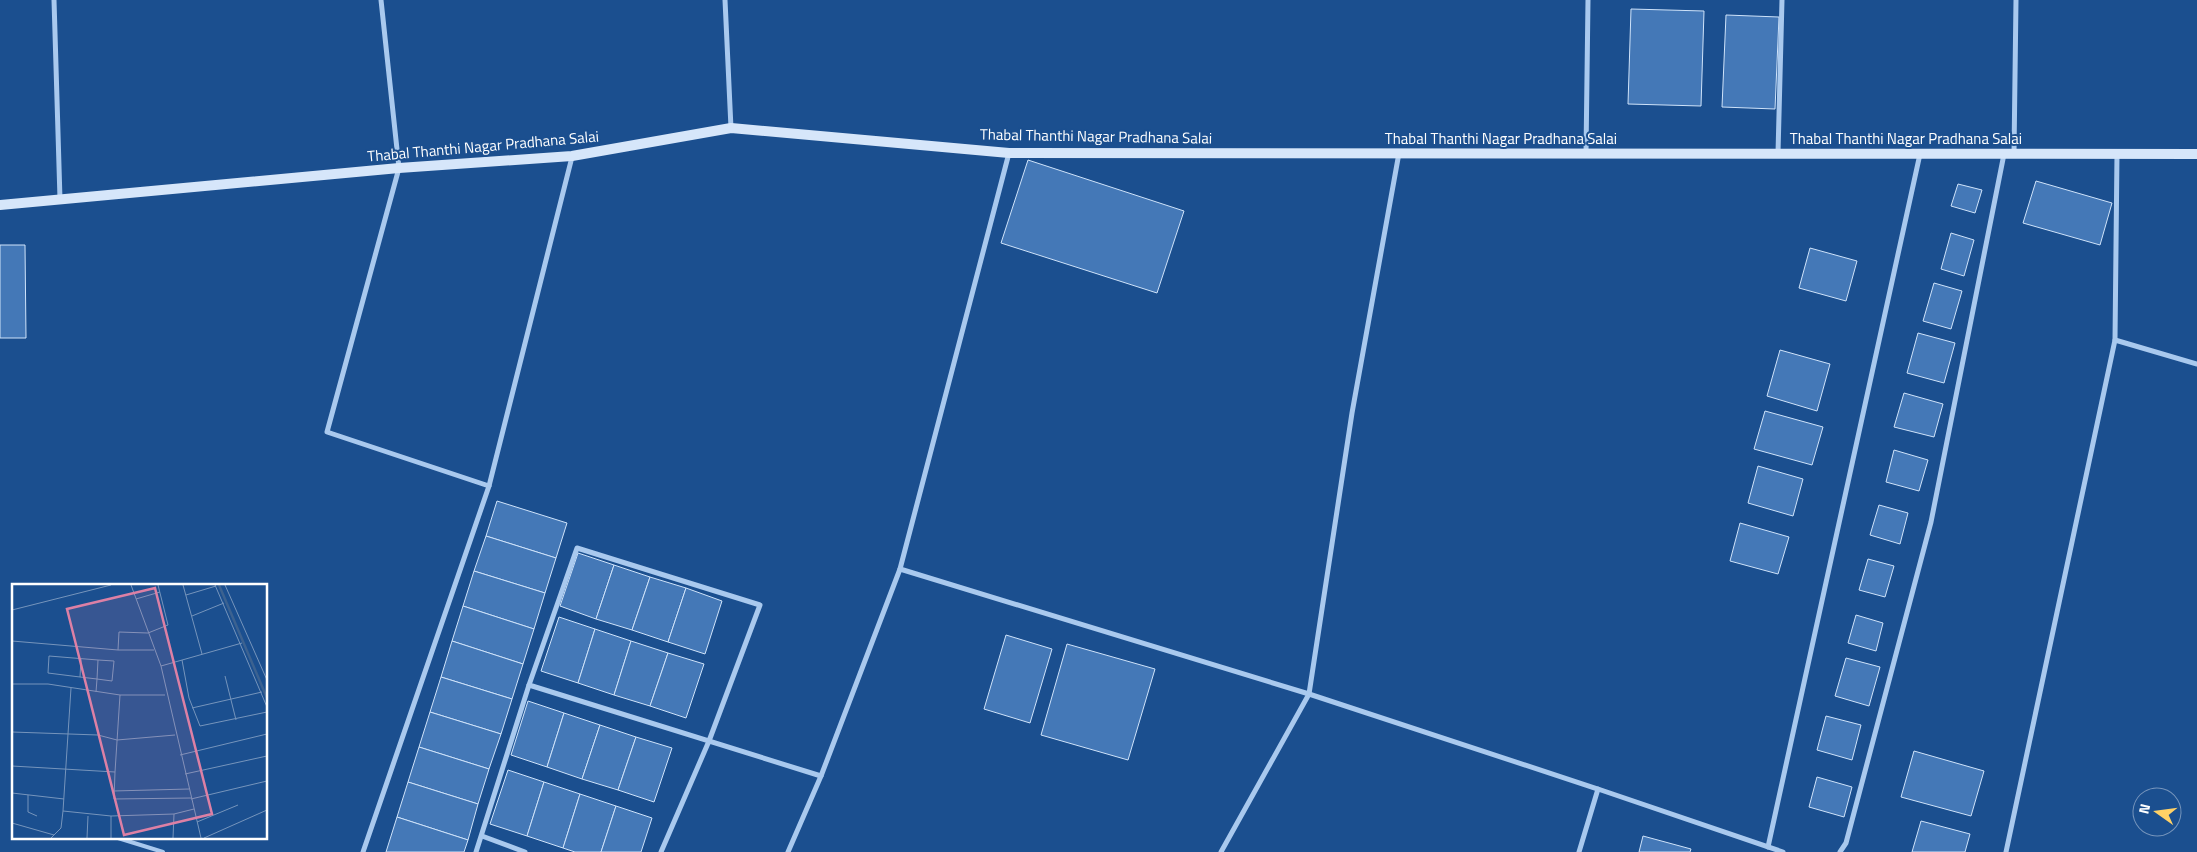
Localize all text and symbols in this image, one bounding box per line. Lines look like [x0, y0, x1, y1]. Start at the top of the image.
street label: Thabal Thanthi Nagar Pradhana Salai [980, 122, 1212, 150]
street label: Thabal Thanthi Nagar Pradhana Salai [366, 124, 600, 168]
street label: Thabal Thanthi Nagar Pradhana Salai [1385, 127, 1617, 150]
street label: Thabal Thanthi Nagar Pradhana Salai [1790, 127, 2022, 150]
inset map [12, 584, 268, 840]
north arrow [2132, 787, 2182, 837]
text: N [2133, 801, 2155, 816]

